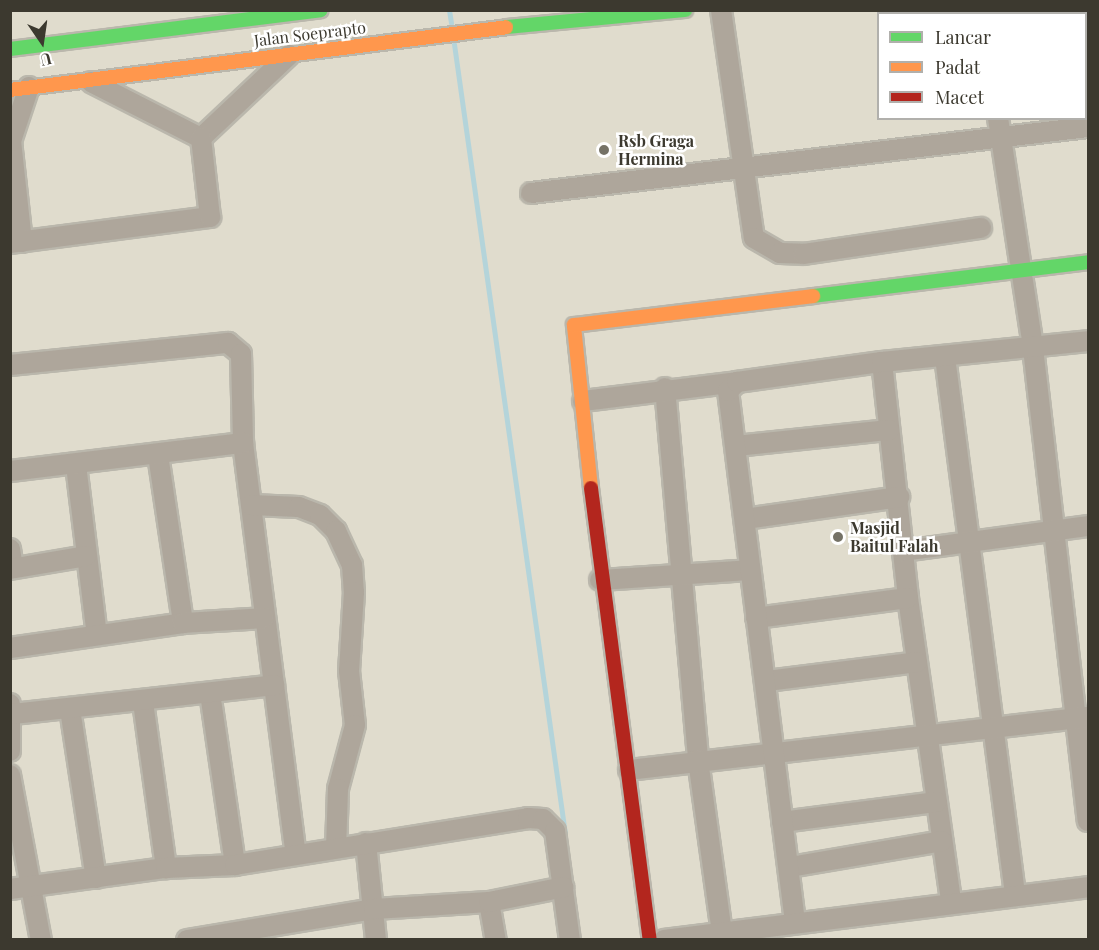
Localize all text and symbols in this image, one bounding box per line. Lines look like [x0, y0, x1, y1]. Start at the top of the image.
north arrow [12, 12, 72, 72]
legend [877, 12, 1087, 120]
street label: Jalan Soeprapto [253, 18, 367, 50]
text: Lancar [935, 25, 991, 49]
text: U [38, 49, 54, 71]
text: Padat [935, 55, 980, 79]
text: Macet [935, 85, 984, 109]
place label: Rsb Graga Hermina [618, 131, 694, 169]
marker: Rsb Graga Hermina [595, 141, 613, 159]
place label: Masjid Baitul Falah [850, 518, 939, 556]
marker: Masjid Baitul Falah [831, 530, 845, 544]

